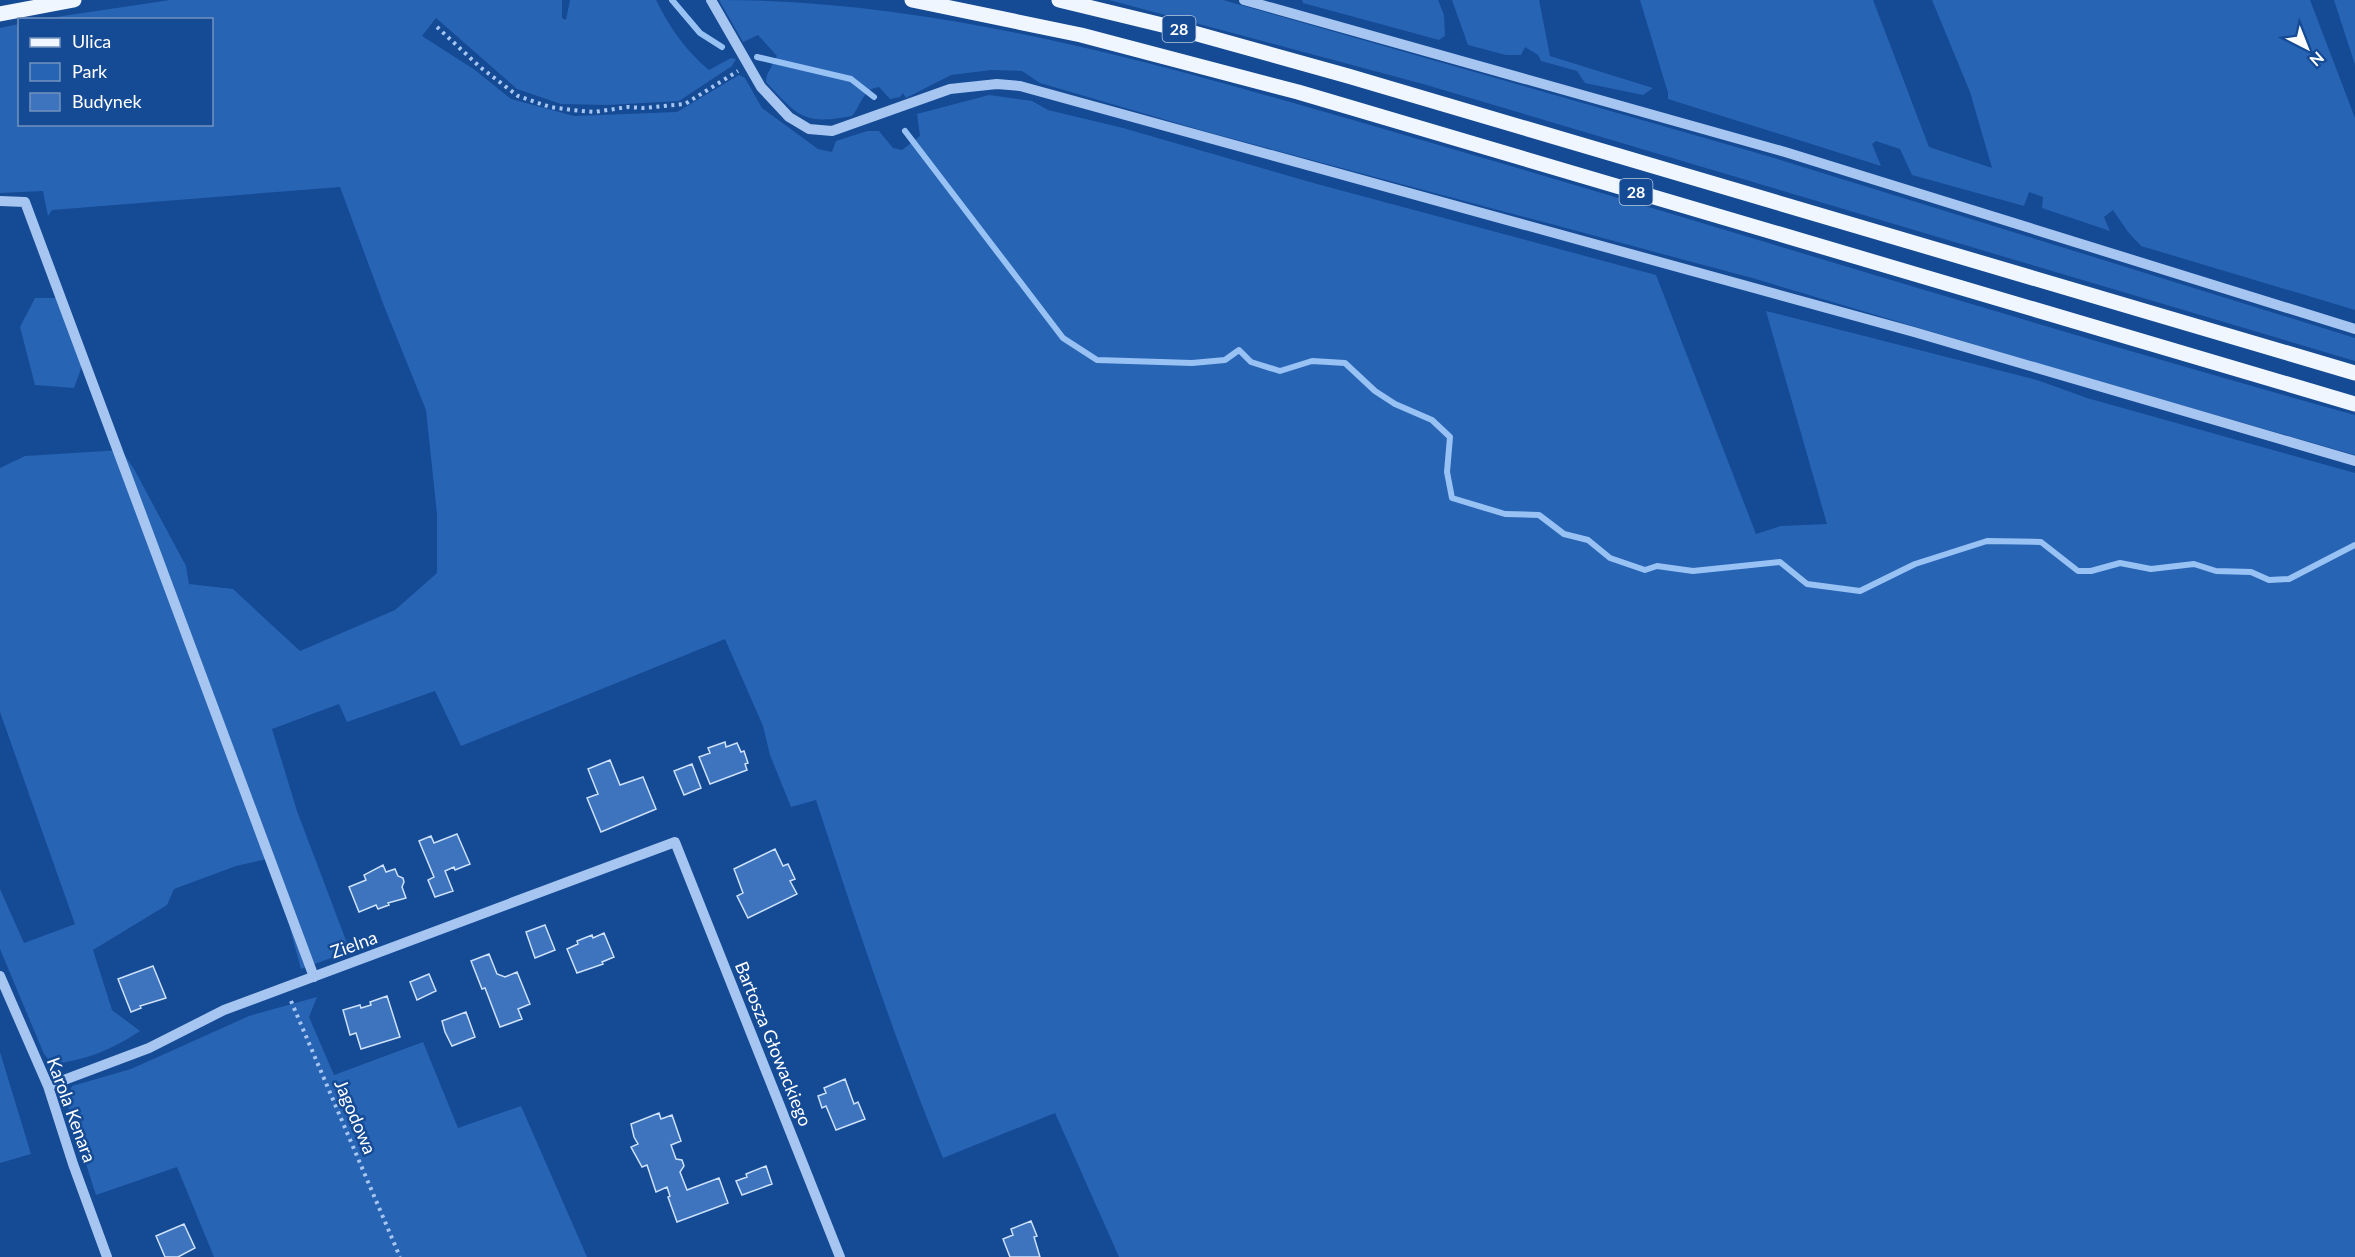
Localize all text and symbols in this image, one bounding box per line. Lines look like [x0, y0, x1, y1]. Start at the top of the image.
road number: 28 [1162, 16, 1196, 42]
legend [18, 18, 213, 126]
north arrow [2277, 18, 2337, 78]
text: Ulica [72, 30, 111, 52]
text: N [2306, 48, 2328, 71]
text: Park [72, 60, 108, 82]
text: Budynek [72, 90, 142, 112]
road number: 28 [1620, 179, 1652, 205]
street label: Zielna [327, 926, 380, 963]
street label: Bartosza Głowackiego [731, 958, 817, 1129]
street label: Karola Kenara [43, 1054, 101, 1165]
street label: Jagodowa [330, 1076, 381, 1157]

